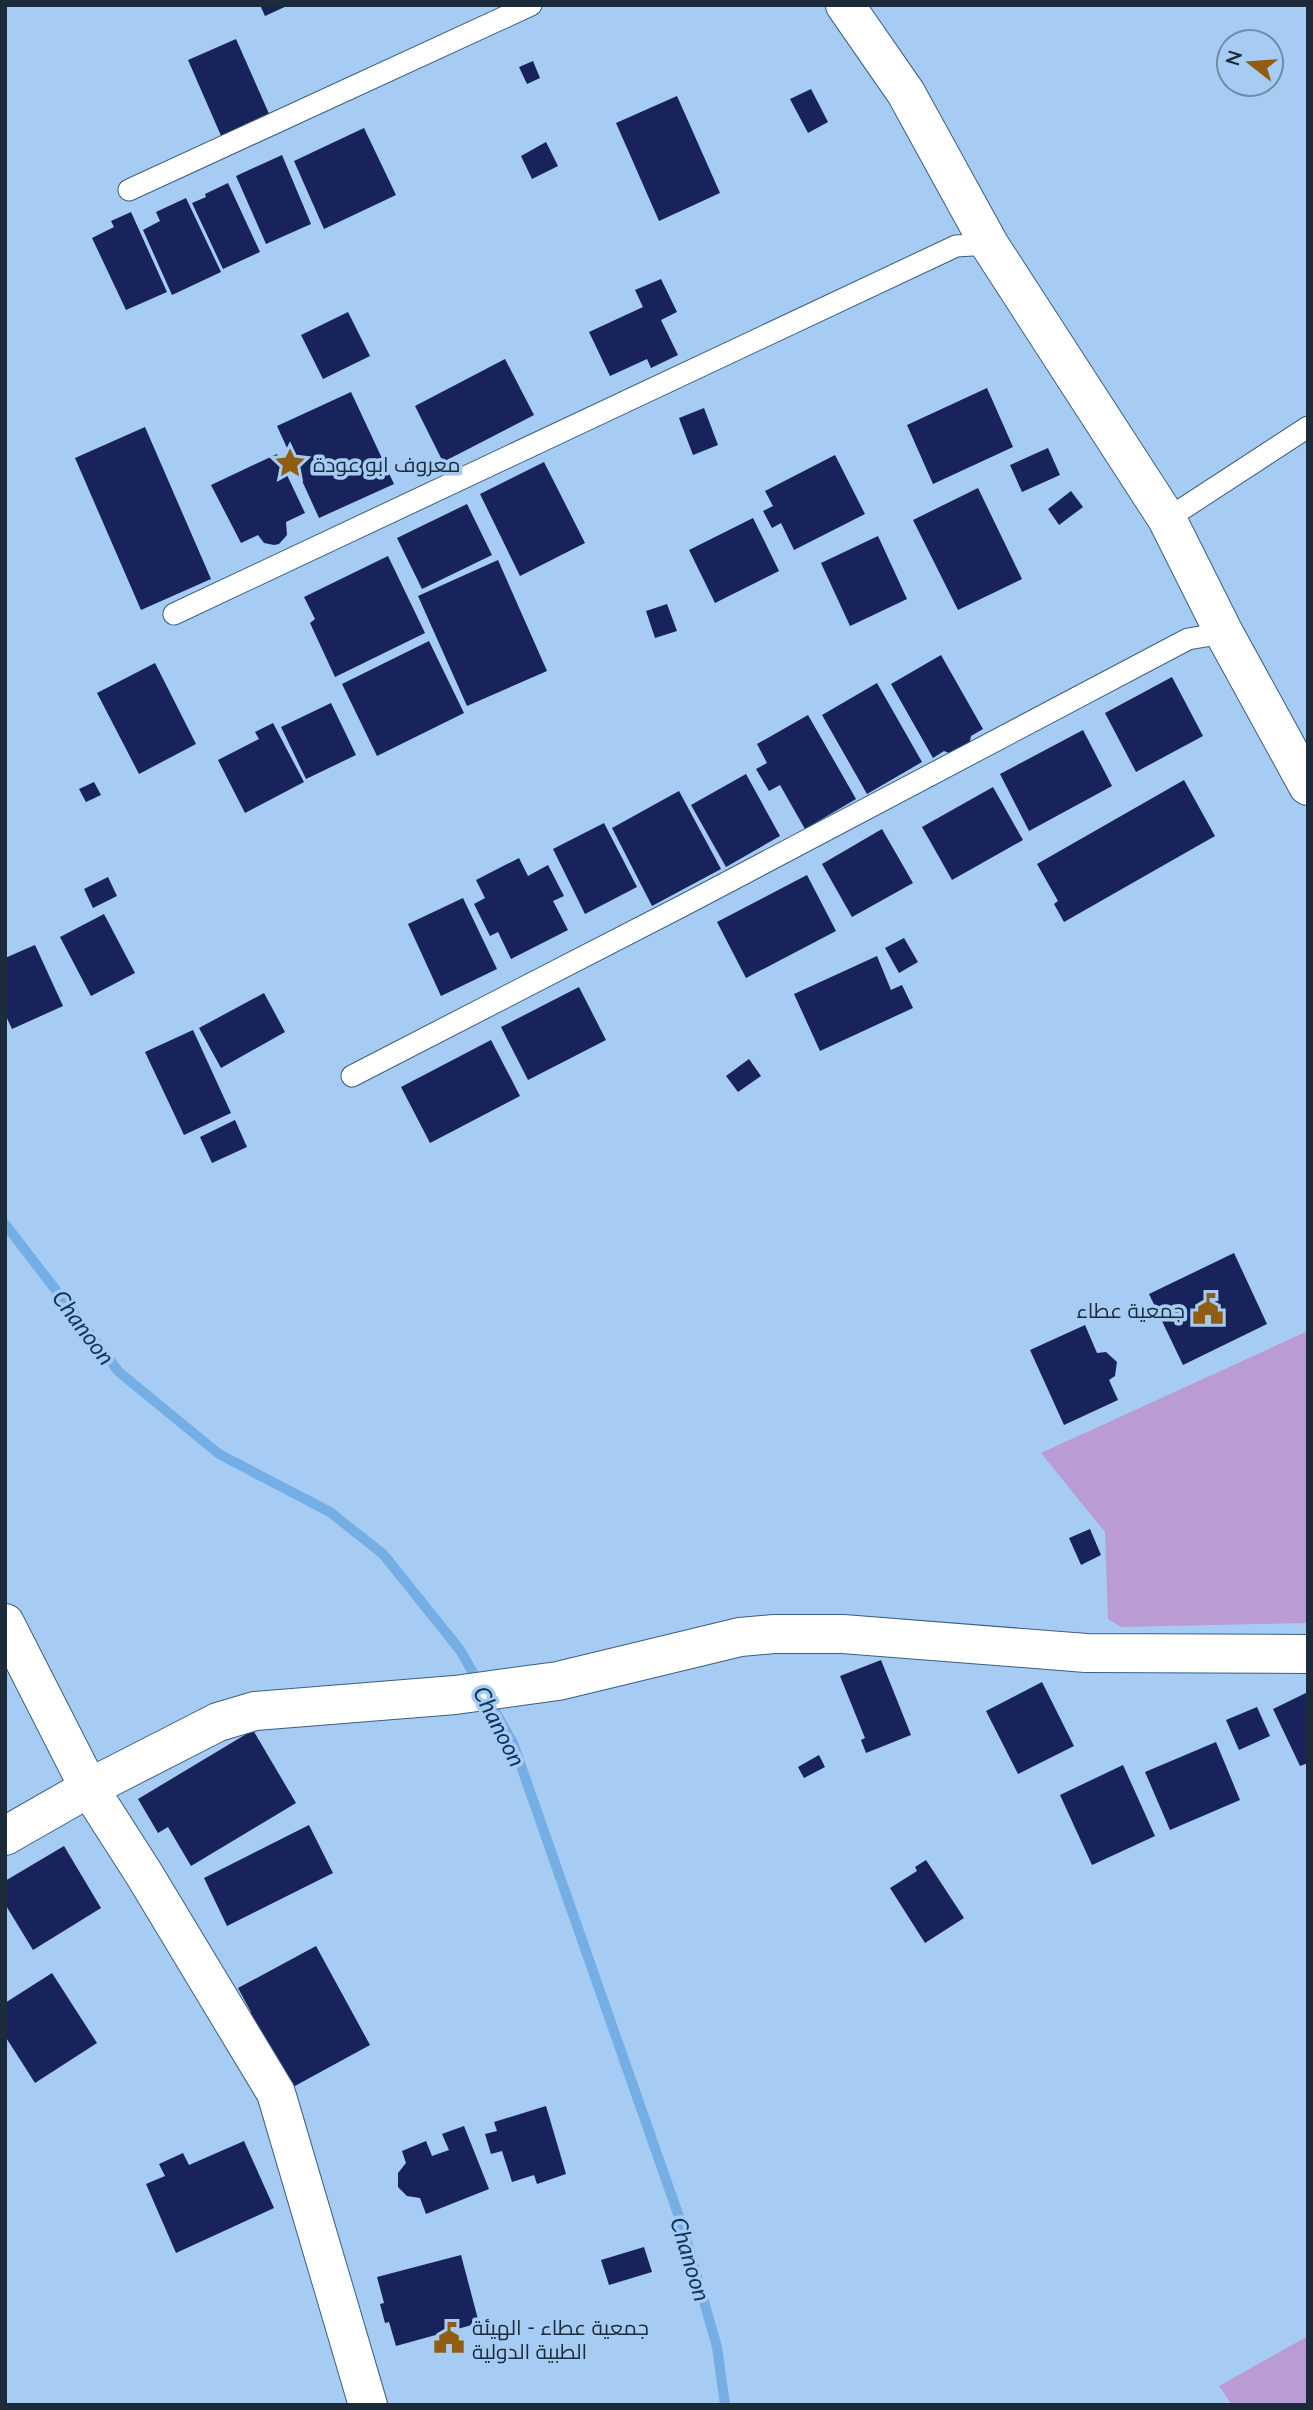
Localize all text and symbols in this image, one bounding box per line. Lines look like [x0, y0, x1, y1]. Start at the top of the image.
north arrow [1215, 28, 1285, 98]
text: N [1220, 48, 1246, 68]
place icon: معروف ابو عودة [273, 446, 307, 480]
place label: معروف ابو عودة [313, 451, 460, 477]
water label: Chanoon [47, 1284, 121, 1370]
public building icon: جمعية عطاء [1191, 1292, 1225, 1326]
place label: جمعية عطاء [1076, 1297, 1185, 1322]
water label: Chanoon [468, 1681, 532, 1771]
water label: Chanoon [665, 2214, 717, 2304]
place label: جمعية عطاء - الهيئة الطبية الدولية [472, 2314, 649, 2364]
public building icon: جمعية عطاء - الهيئة الطبية الدولية [432, 2321, 466, 2355]

